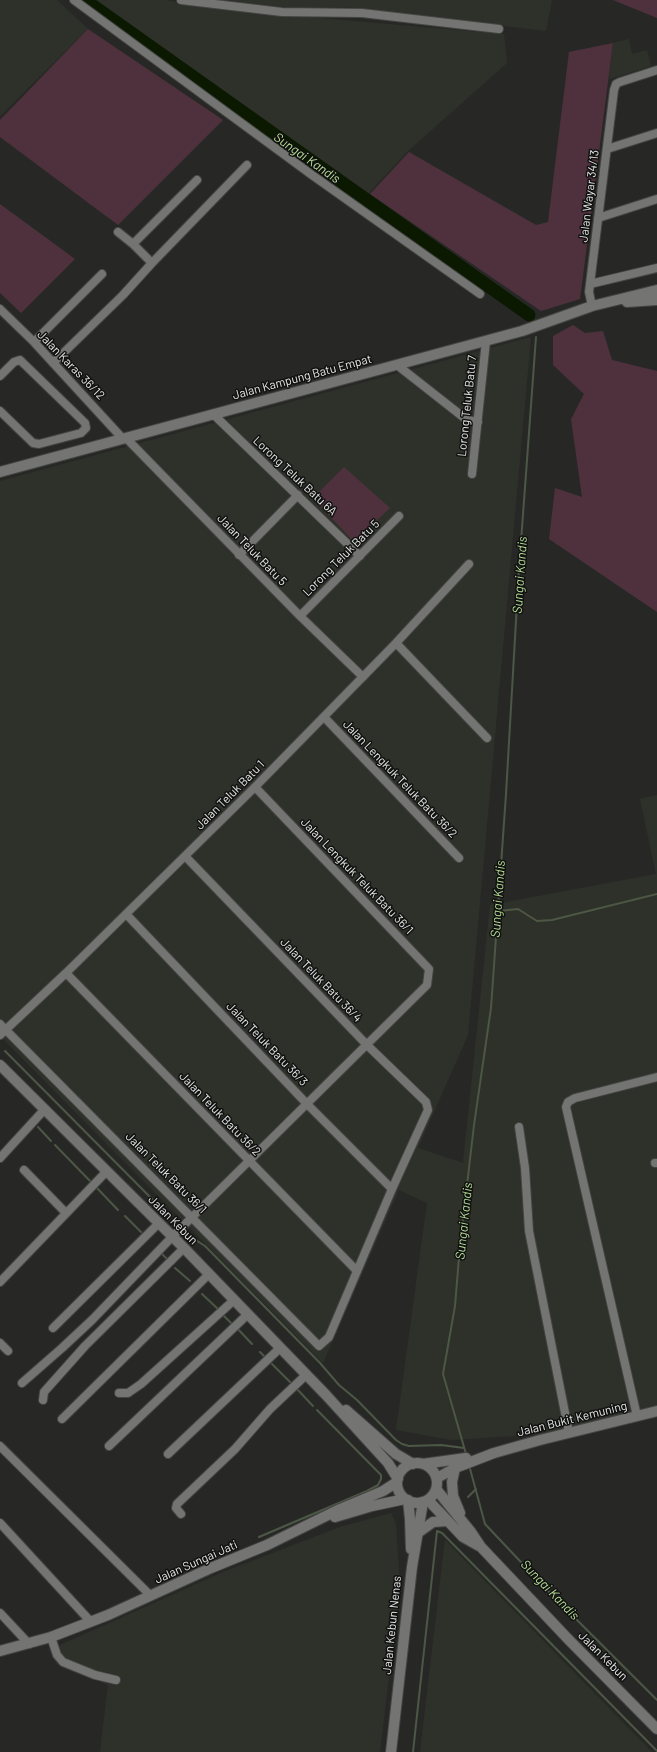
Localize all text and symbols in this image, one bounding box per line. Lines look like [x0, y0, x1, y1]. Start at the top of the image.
water label: Sungai Kandis [271, 129, 343, 187]
street label: Jalan Wayar 34/13 [576, 149, 602, 243]
street label: Jalan Karas 36/12 [34, 327, 108, 403]
street label: Jalan Kampung Batu Empat [231, 351, 373, 403]
street label: Lorong Teluk Batu 7 [455, 355, 479, 457]
street label: Lorong Teluk Batu 6A [250, 433, 340, 519]
street label: Jalan Teluk Batu 5 [214, 511, 290, 589]
street label: Lorong Teluk Batu 5 [300, 517, 382, 599]
water label: Sungai Kandis [510, 536, 530, 614]
street label: Jalan Lengkuk Teluk Batu 36/2 [340, 717, 460, 841]
street label: Jalan Teluk Batu 1 [192, 757, 268, 833]
street label: Jalan Lengkuk Teluk Batu 36/1 [298, 815, 416, 937]
water label: Sungai Kandis [488, 860, 508, 938]
street label: Jalan Teluk Batu 36/4 [277, 935, 365, 1025]
street label: Jalan Teluk Batu 36/3 [223, 999, 311, 1089]
street label: Jalan Teluk Batu 36/2 [176, 1069, 264, 1159]
street label: Jalan Teluk Batu 36/1 [122, 1129, 210, 1217]
water label: Sungai Kandis [452, 1182, 476, 1260]
street label: Jalan Kebun [145, 1192, 201, 1248]
street label: Jalan Bukit Kemuning [516, 1398, 628, 1440]
street label: Jalan Sungai Jati [152, 1537, 240, 1587]
water label: Sungai Kandis [517, 1557, 583, 1623]
street label: Jalan Kebun Nenas [380, 1575, 404, 1675]
street label: Jalan Kebun [575, 1628, 631, 1684]

